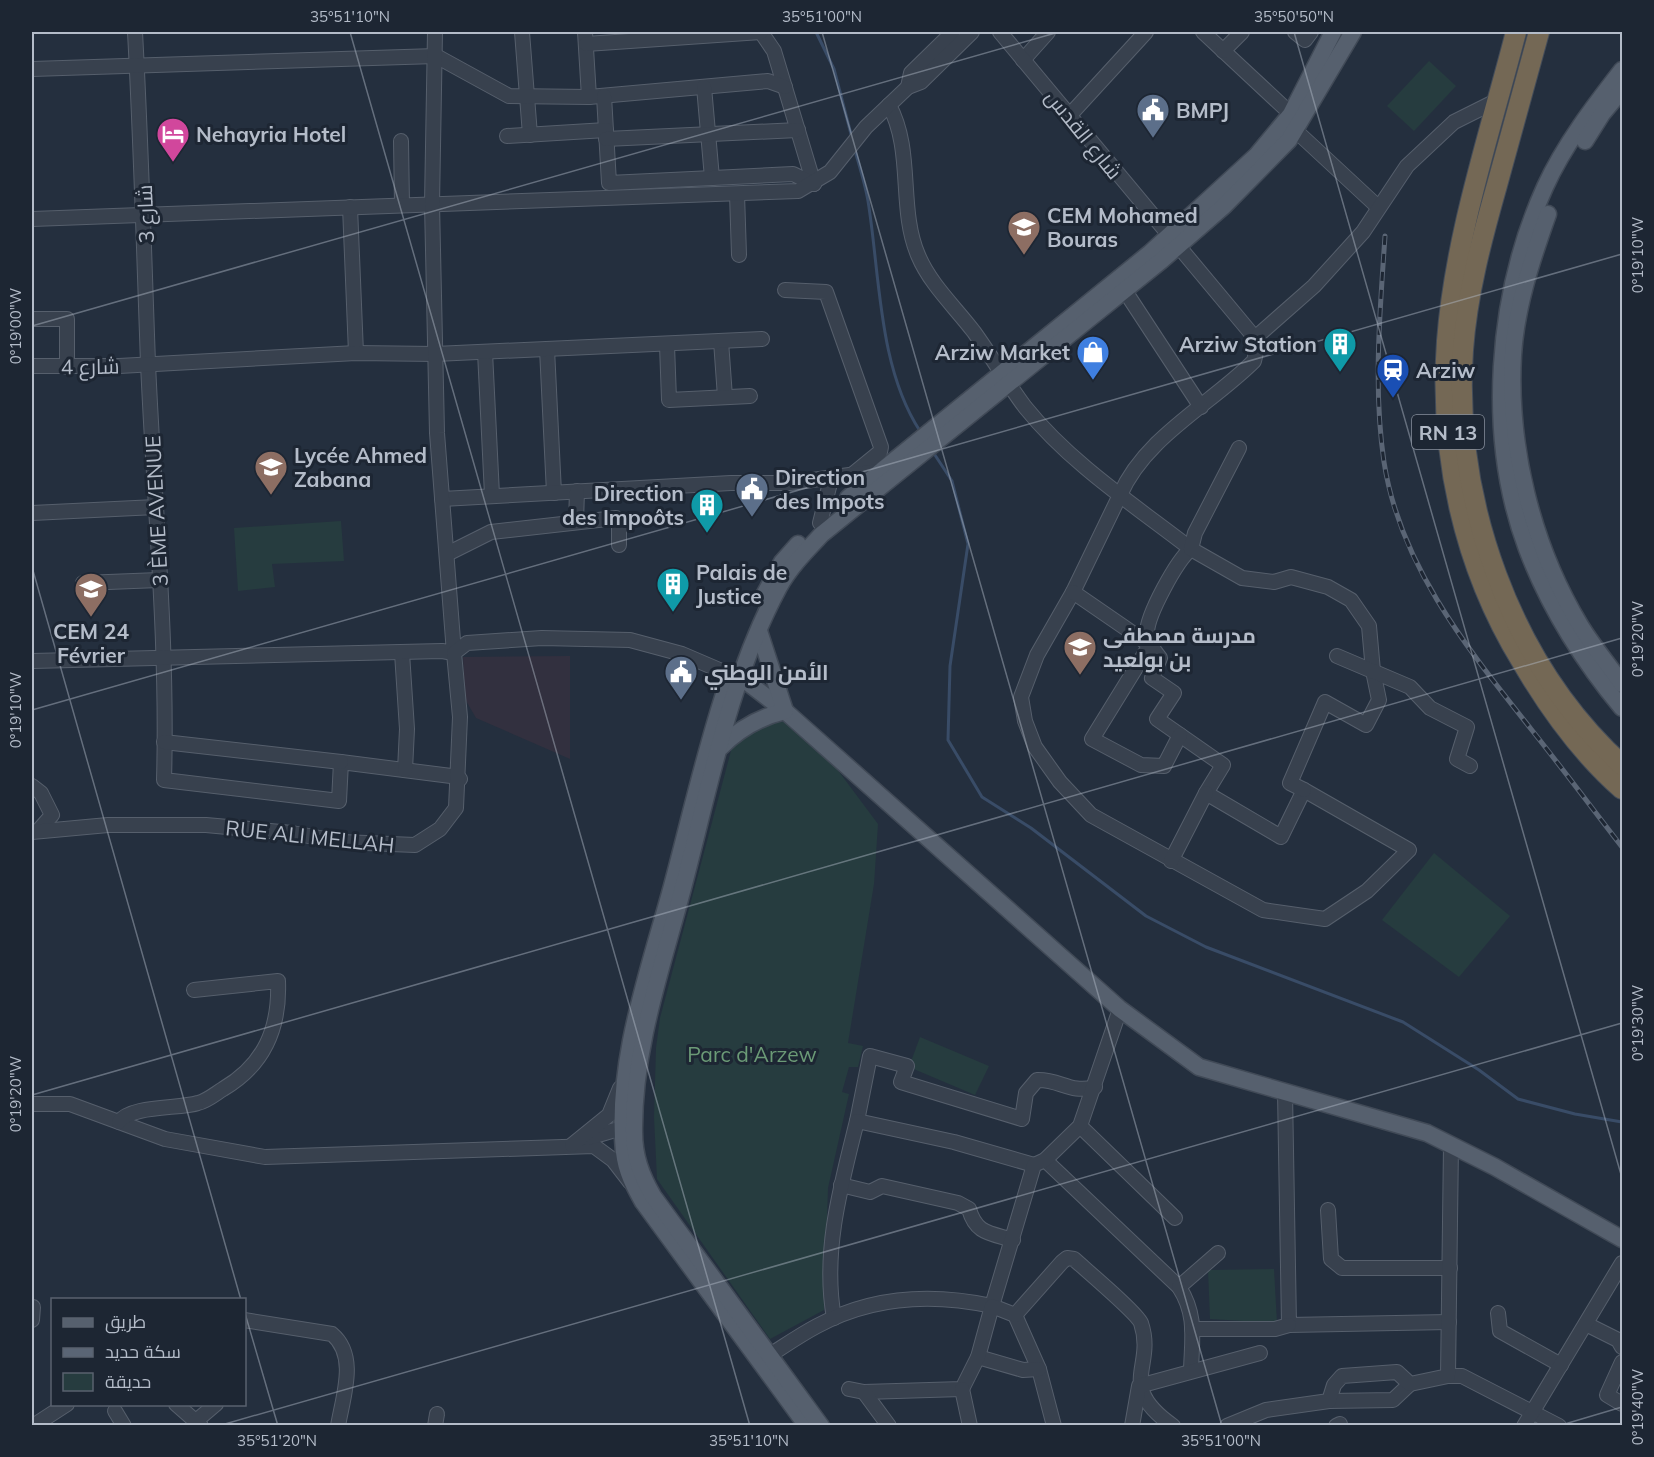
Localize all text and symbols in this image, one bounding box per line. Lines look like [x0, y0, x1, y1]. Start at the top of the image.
text: 35°51'10"N [310, 7, 390, 26]
text: 35°51'00"N [782, 7, 862, 26]
text: 35°50'50"N [1254, 7, 1334, 26]
street label: شارع القدس [1038, 84, 1128, 185]
public building icon: BMPJ [1135, 92, 1171, 139]
place label: BMPJ [1176, 97, 1229, 123]
hotel icon: Nehayria Hotel [155, 116, 191, 163]
place label: Nehayria Hotel [196, 121, 346, 147]
street label: شارع 3 [131, 184, 161, 244]
place label: CEM Mohamed Bouras [1047, 202, 1198, 252]
school or university icon: CEM Mohamed Bouras [1006, 209, 1042, 256]
text: 0°19'10"W [1628, 216, 1647, 293]
text: 0°19'00"W [6, 287, 25, 364]
building icon: Arziw Station [1322, 326, 1358, 373]
place label: Arziw Station [1179, 331, 1317, 357]
shop icon: Arziw Market [1075, 334, 1111, 381]
place label: Arziw Market [935, 339, 1070, 365]
street label: شارع 4 [60, 352, 120, 382]
station icon: Arziw [1375, 352, 1411, 399]
place label: Arziw [1416, 357, 1476, 383]
road number: RN 13 [1412, 415, 1484, 449]
street label: 3 ÈME AVENUE [139, 435, 173, 587]
place label: Lycée Ahmed Zabana [294, 442, 427, 492]
school or university icon: Lycée Ahmed Zabana [253, 449, 289, 496]
place label: Direction des Impots [775, 464, 884, 514]
public building icon: Direction des Impots [734, 471, 770, 518]
place label: Direction des Impoôts [562, 480, 684, 530]
building icon: Direction des Impoôts [689, 487, 725, 534]
place label: Palais de Justice [696, 559, 787, 609]
building icon: Palais de Justice [655, 566, 691, 613]
school or university icon: CEM 24 Février [73, 571, 109, 618]
text: 0°19'20"W [1628, 600, 1647, 677]
place label: CEM 24 Février [53, 618, 129, 668]
place label: مدرسة مصطفى بن بولعيد [1103, 622, 1256, 673]
school or university icon: مدرسة مصطفى بن بولعيد [1062, 629, 1098, 676]
public building icon: الأمن الوطني [663, 654, 699, 701]
place label: الأمن الوطني [704, 659, 829, 690]
text: 0°19'10"W [6, 671, 25, 748]
street label: RUE ALI MELLAH [224, 814, 396, 858]
text: 0°19'30"W [1628, 984, 1647, 1061]
park label: Parc d'Arzew [687, 1041, 817, 1067]
text: 0°19'20"W [6, 1055, 25, 1132]
legend [51, 1298, 246, 1406]
text: طريق [105, 1310, 146, 1334]
text: سكة حديد [105, 1340, 181, 1363]
text: 0°19'40"W [1628, 1368, 1647, 1445]
text: حديقة [105, 1370, 151, 1393]
text: 35°51'20"N [237, 1431, 317, 1450]
text: 35°51'10"N [709, 1431, 789, 1450]
text: 35°51'00"N [1181, 1431, 1261, 1450]

